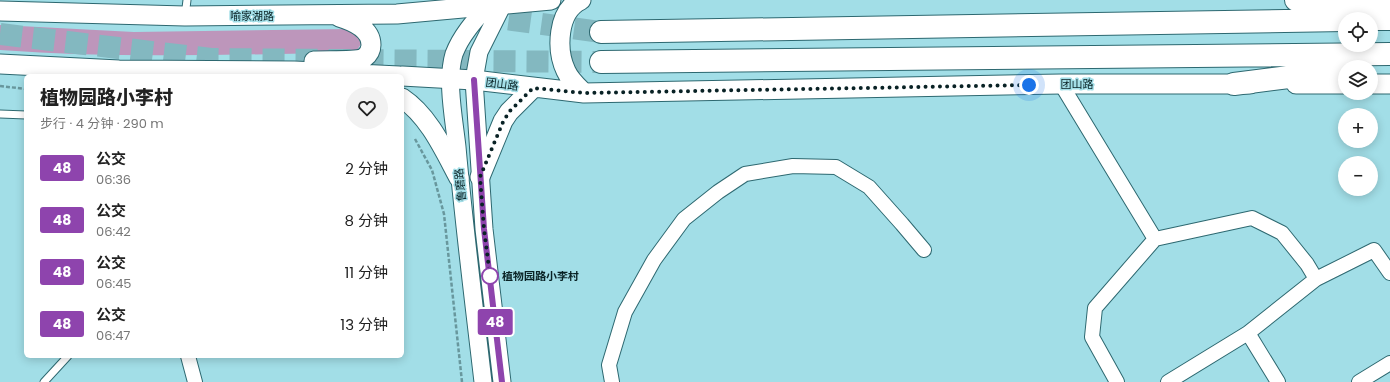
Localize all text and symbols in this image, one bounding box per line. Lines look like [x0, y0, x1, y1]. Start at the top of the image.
street label: 喻家湖路 [230, 8, 274, 24]
map controls [1338, 12, 1378, 196]
button: locate [1338, 12, 1378, 52]
button: layers [1338, 60, 1378, 100]
street label: 团山路 [485, 74, 519, 94]
your location [1019, 75, 1039, 95]
street label: 团山路 [1061, 76, 1094, 92]
text: 植物园路小李村 [40, 84, 173, 111]
button: heart [346, 87, 388, 129]
button: + [1338, 108, 1378, 148]
text: 步行 · 4 分钟 · 290 m [40, 114, 164, 133]
text: 公交 [96, 148, 126, 169]
button: − [1338, 156, 1378, 196]
text: 48 [53, 158, 71, 178]
text: 2 分钟 [345, 158, 388, 179]
street label: 鲁磨路 [450, 168, 470, 202]
text: 06:36 [96, 170, 131, 189]
text: 公交 [96, 200, 126, 221]
text: 48 [53, 210, 71, 230]
text: 8 分钟 [345, 210, 388, 231]
text: 06:42 [96, 222, 131, 241]
text: 公交 [96, 252, 126, 273]
text: 48 [53, 262, 71, 282]
text: 11 分钟 [344, 262, 388, 283]
marker: 植物园路小李村 [481, 267, 499, 285]
place label: 植物园路小李村 [502, 268, 579, 284]
text: 06:45 [96, 274, 132, 293]
text: 公交 [96, 304, 126, 325]
line badge: 48 [477, 309, 513, 335]
text: 48 [486, 312, 504, 332]
text: 48 [53, 314, 71, 334]
text: 13 分钟 [340, 314, 388, 335]
text: 06:47 [96, 326, 130, 345]

